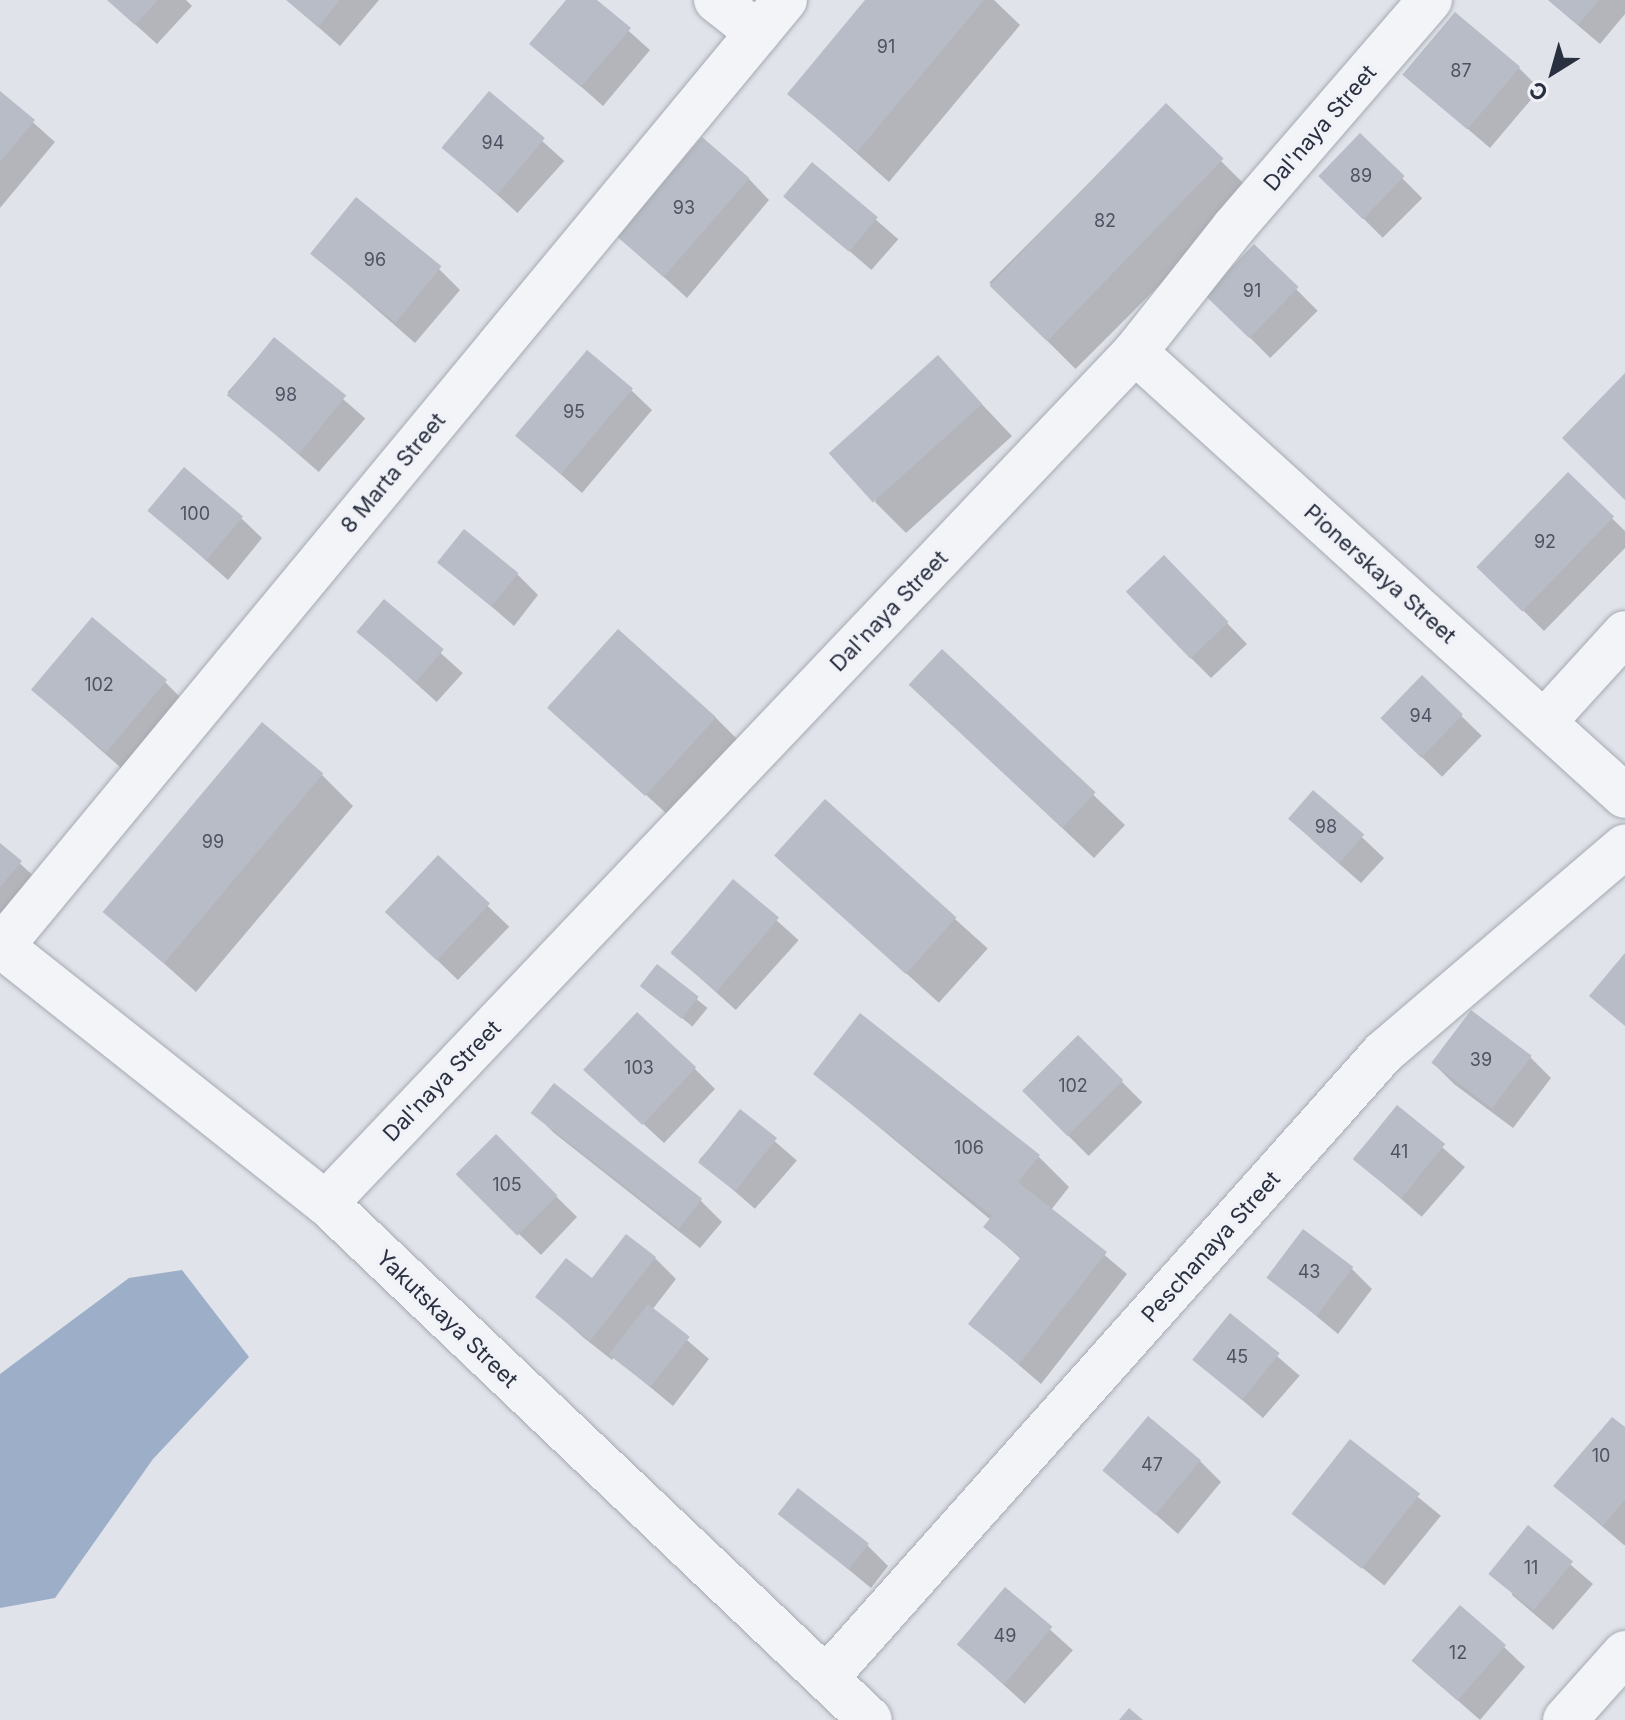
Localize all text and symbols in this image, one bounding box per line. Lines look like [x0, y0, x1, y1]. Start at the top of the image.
north arrow [1513, 32, 1593, 112]
house number: 91 [877, 36, 895, 58]
street label: Dal'naya Street [1258, 60, 1382, 196]
house number: 87 [1450, 60, 1472, 82]
text: С [1524, 76, 1553, 106]
house number: 94 [482, 132, 504, 154]
house number: 89 [1350, 165, 1372, 187]
house number: 93 [673, 197, 695, 219]
house number: 82 [1094, 210, 1116, 232]
house number: 96 [364, 249, 386, 271]
house number: 91 [1243, 280, 1261, 302]
house number: 98 [275, 384, 297, 406]
house number: 95 [563, 401, 585, 423]
street label: 8 Marta Street [335, 408, 451, 538]
street label: Pionerskaya Street [1299, 499, 1461, 649]
house number: 100 [180, 503, 210, 525]
house number: 92 [1534, 531, 1556, 553]
street label: Dal'naya Street [825, 545, 953, 677]
house number: 102 [84, 674, 114, 696]
house number: 94 [1410, 705, 1432, 727]
house number: 98 [1315, 816, 1337, 838]
house number: 99 [202, 831, 224, 853]
street label: Dal'naya Street [378, 1015, 506, 1147]
house number: 39 [1470, 1049, 1492, 1071]
house number: 103 [624, 1057, 654, 1079]
house number: 102 [1058, 1075, 1088, 1097]
house number: 106 [954, 1137, 984, 1159]
house number: 41 [1390, 1141, 1408, 1163]
street label: Peschanaya Street [1136, 1166, 1286, 1328]
house number: 105 [492, 1174, 522, 1196]
street label: Yakutskaya Street [371, 1245, 523, 1393]
house number: 43 [1298, 1261, 1320, 1283]
house number: 45 [1226, 1346, 1248, 1368]
house number: 10 [1592, 1445, 1610, 1467]
house number: 47 [1141, 1454, 1163, 1476]
house number: 11 [1524, 1557, 1538, 1579]
house number: 49 [994, 1625, 1016, 1647]
house number: 12 [1449, 1642, 1467, 1664]

